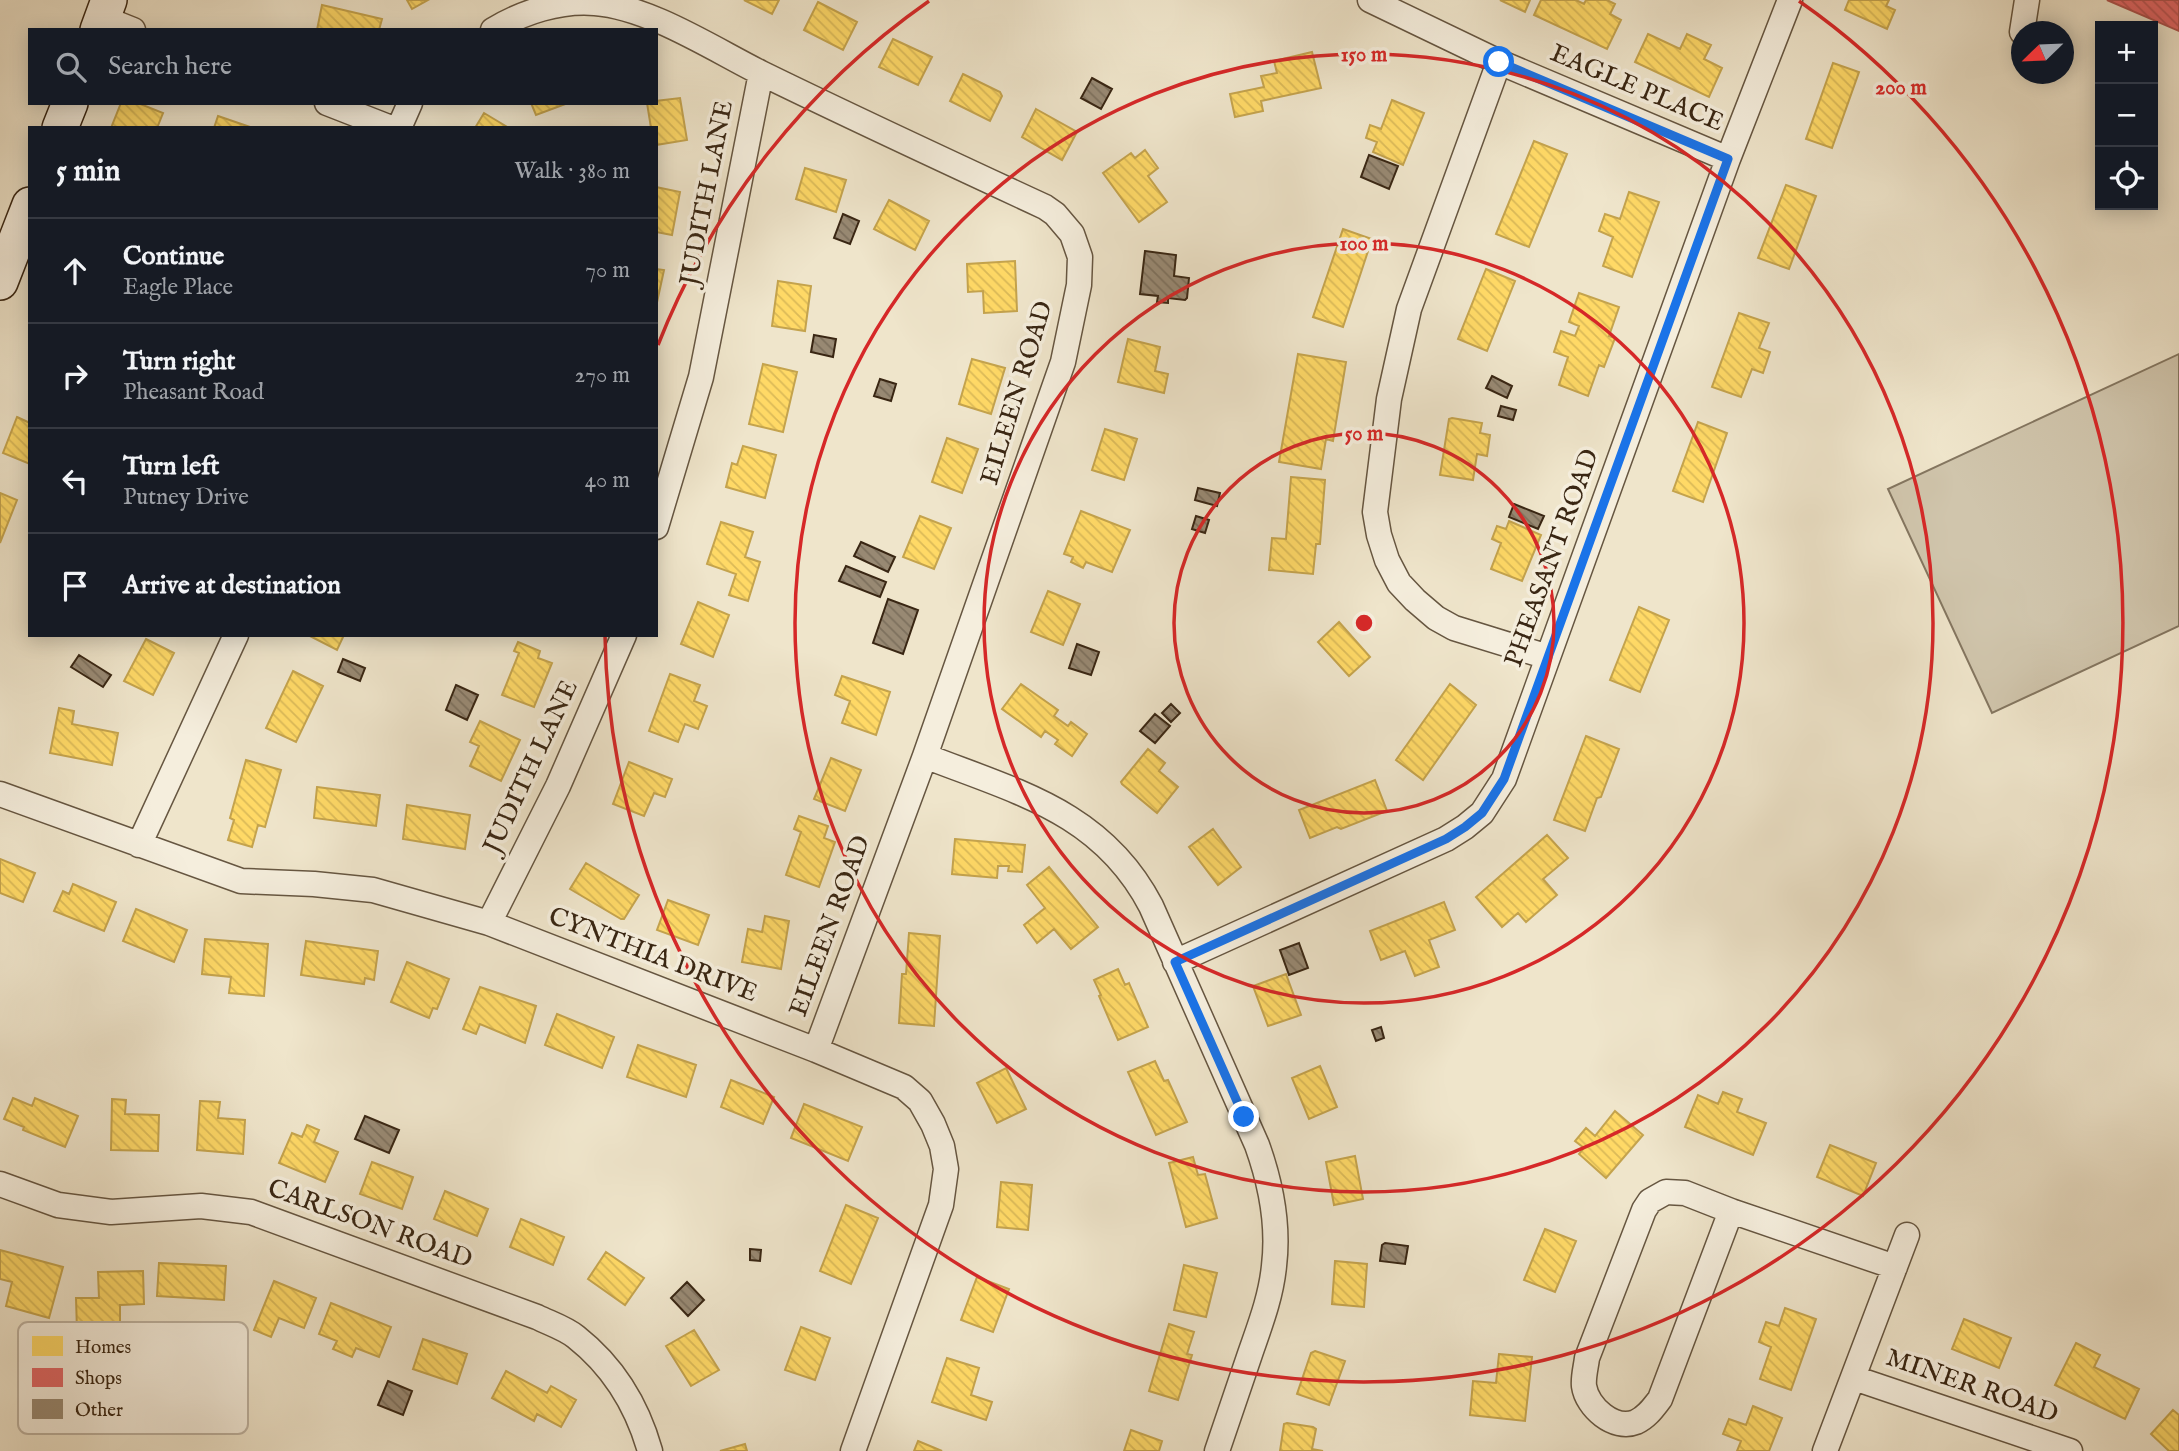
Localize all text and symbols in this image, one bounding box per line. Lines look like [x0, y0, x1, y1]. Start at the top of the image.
north arrow [2011, 21, 2074, 84]
map controls [2095, 21, 2158, 210]
button: + [2095, 21, 2158, 84]
search box [28, 28, 658, 105]
street label: EAGLE PLACE [1545, 37, 1729, 139]
text: 150 m [1341, 42, 1388, 69]
route start [1483, 46, 1514, 77]
icon: search [52, 48, 90, 86]
text: Search here [108, 50, 232, 83]
text: 200 m [1875, 75, 1927, 102]
button: − [2095, 84, 2158, 147]
street label: JUDITH LANE [672, 98, 741, 291]
button: locate [2095, 147, 2158, 210]
text: 5 min [56, 153, 121, 191]
text: Walk · 380 m [514, 157, 630, 186]
text: 100 m [1339, 231, 1389, 258]
text: Continue [123, 240, 224, 273]
icon: ahead [56, 252, 94, 290]
text: 70 m [585, 256, 630, 285]
text: Eagle Place [123, 273, 233, 302]
street label: EILEEN ROAD [973, 297, 1061, 489]
text: Turn right [123, 345, 236, 378]
icon: right [56, 357, 94, 395]
text: 270 m [575, 361, 630, 390]
text: Pheasant Road [123, 378, 264, 407]
text: 50 m [1345, 421, 1384, 448]
street label: PHEASANT ROAD [1497, 444, 1607, 672]
text: Turn left [123, 450, 220, 483]
icon: left [56, 462, 94, 500]
text: 40 m [585, 466, 630, 495]
text: Putney Drive [123, 483, 249, 512]
icon: arrive [56, 567, 94, 605]
text: Arrive at destination [123, 569, 341, 602]
centre of rings [1352, 611, 1376, 635]
street label: JUDITH LANE [475, 675, 586, 862]
street label: EILEEN ROAD [782, 831, 878, 1021]
street label: CYNTHIA DRIVE [544, 900, 762, 1010]
route end [1228, 1101, 1259, 1132]
street label: CARLSON ROAD [263, 1172, 477, 1276]
legend [18, 1322, 248, 1434]
text: Homes [75, 1336, 131, 1360]
street label: MINER ROAD [1881, 1341, 2063, 1431]
text: Shops [75, 1367, 122, 1391]
text: Other [75, 1399, 123, 1423]

